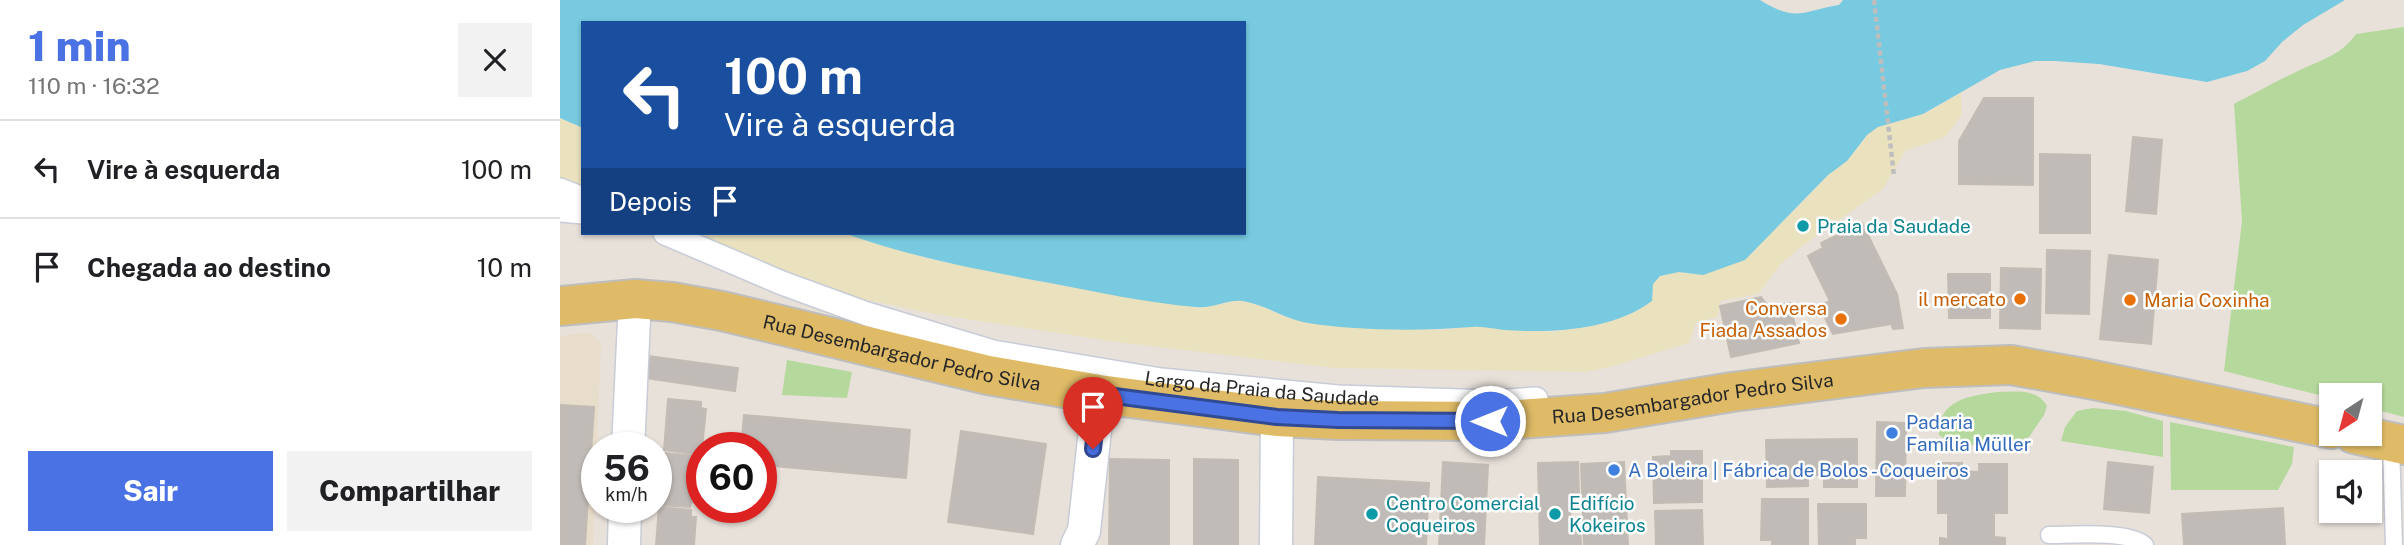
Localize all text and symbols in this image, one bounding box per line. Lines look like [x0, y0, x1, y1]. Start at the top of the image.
text: 1 min [28, 21, 131, 70]
button: close [458, 23, 532, 97]
text: 100 m [724, 47, 863, 105]
icon: left [609, 49, 700, 140]
text: 110 m · 16:32 [28, 72, 160, 99]
text: Vire à esquerda [724, 106, 956, 143]
icon: left [28, 150, 66, 188]
text: Vire à esquerda [87, 154, 280, 185]
text: 100 m [461, 154, 532, 185]
icon: arrive [706, 182, 744, 220]
text: Depois [609, 186, 692, 217]
place label: Praia da Saudade [1817, 215, 1971, 237]
marker: Praia da Saudade [1795, 218, 1811, 234]
icon: arrive [28, 248, 66, 286]
text: Chegada ao destino [87, 252, 331, 283]
text: 10 m [477, 252, 532, 283]
place label: il mercato [1918, 288, 2006, 310]
place label: Maria Coxinha [2144, 289, 2270, 311]
marker: il mercato [2012, 291, 2028, 307]
marker: Maria Coxinha [2122, 292, 2138, 308]
place label: Conversa Fiada Assados [1699, 297, 1827, 341]
street label: Rua Desembargador Pedro Silva [761, 310, 1042, 395]
marker: Conversa Fiada Assados [1833, 311, 1849, 327]
street label: Largo da Praia da Saudade [1143, 366, 1380, 409]
street label: Rua Desembargador Pedro Silva [1551, 368, 1835, 428]
pin [1063, 377, 1123, 449]
north arrow [2319, 383, 2382, 446]
map controls [2319, 383, 2382, 523]
position arrow [1453, 384, 1527, 458]
icon: arrive [1074, 388, 1112, 426]
place label: Padaria Família Müller [1906, 411, 2031, 455]
marker: Padaria Família Müller [1884, 425, 1900, 441]
speed limit sign: 60 [686, 432, 777, 523]
text: 56 [603, 448, 650, 489]
button: Sair [28, 451, 273, 531]
button: Compartilhar [287, 451, 532, 531]
place label: A Boleira | Fábrica de Bolos - Coqueiros [1628, 459, 1969, 481]
button: sound [2319, 460, 2382, 523]
marker: A Boleira | Fábrica de Bolos - Coqueiros [1606, 462, 1622, 478]
text: km/h [605, 484, 648, 505]
place label: Centro Comercial Coqueiros [1386, 492, 1540, 536]
place label: Edifício Kokeiros [1569, 492, 1646, 536]
marker: Centro Comercial Coqueiros [1364, 506, 1380, 522]
marker: Edifício Kokeiros [1547, 506, 1563, 522]

